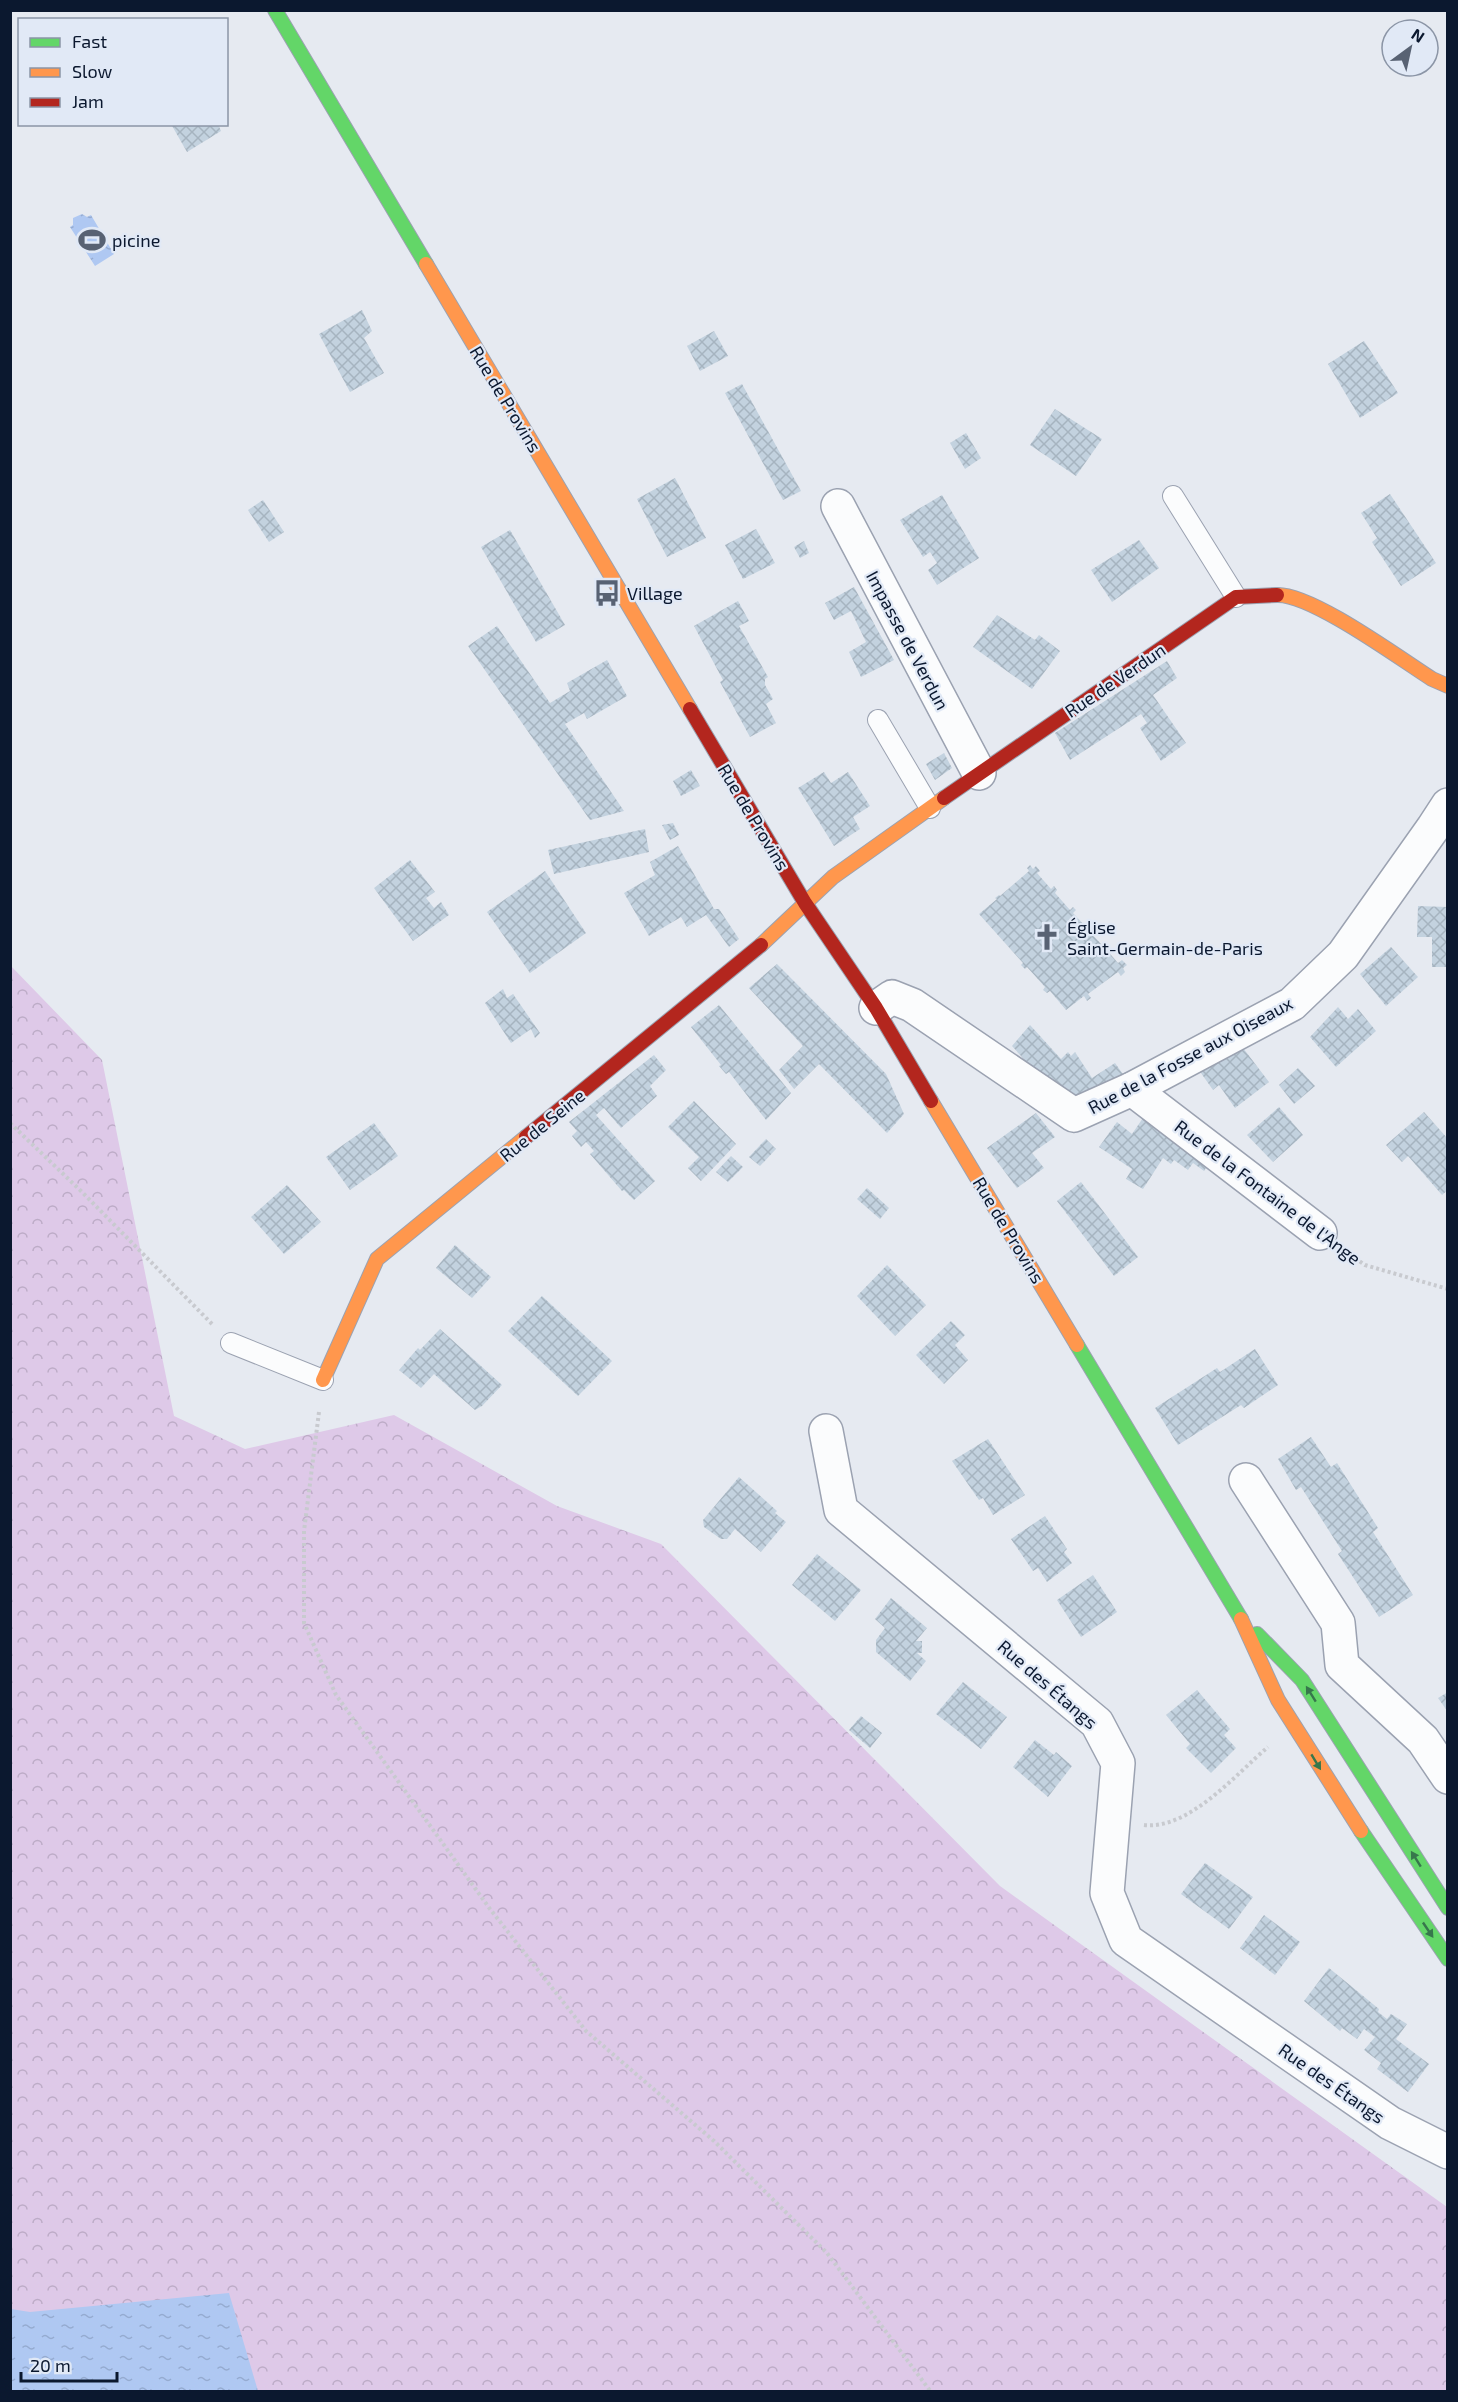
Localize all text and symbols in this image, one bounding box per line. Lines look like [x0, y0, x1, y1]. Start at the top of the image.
legend [18, 18, 228, 126]
north arrow [1380, 18, 1440, 78]
text: N [1408, 24, 1428, 46]
text: Fast [72, 30, 107, 52]
text: Slow [72, 60, 113, 82]
text: Jam [72, 90, 104, 112]
sports icon: picine [77, 225, 107, 255]
place label: picine [112, 229, 160, 251]
street label: Rue de Provins [466, 342, 546, 456]
street label: Impasse de Verdun [862, 567, 954, 713]
bus stop icon: Village [592, 578, 622, 608]
place label: Village [627, 582, 683, 604]
street label: Rue de Verdun [1060, 638, 1170, 722]
street label: Rue de Provins [714, 760, 794, 874]
place label: Église Saint-Germain-de-Paris [1067, 916, 1263, 959]
church icon: Église Saint-Germain-de-Paris [1032, 922, 1062, 952]
street label: Rue de la Fosse aux Oiseaux [1084, 991, 1296, 1118]
street label: Rue de Seine [495, 1084, 589, 1166]
street label: Rue de la Fontaine de l'Ange [1171, 1115, 1365, 1269]
street label: Rue de Provins [969, 1173, 1049, 1287]
street label: Rue des Étangs [994, 1635, 1102, 1733]
one-way arrow [1306, 1686, 1317, 1703]
one-way arrow [1311, 1754, 1322, 1771]
one-way arrow [1411, 1851, 1422, 1867]
one-way arrow [1422, 1921, 1433, 1938]
street label: Rue des Étangs [1275, 2038, 1389, 2128]
scale bar [21, 2345, 117, 2383]
text: 20 m [30, 2354, 71, 2376]

